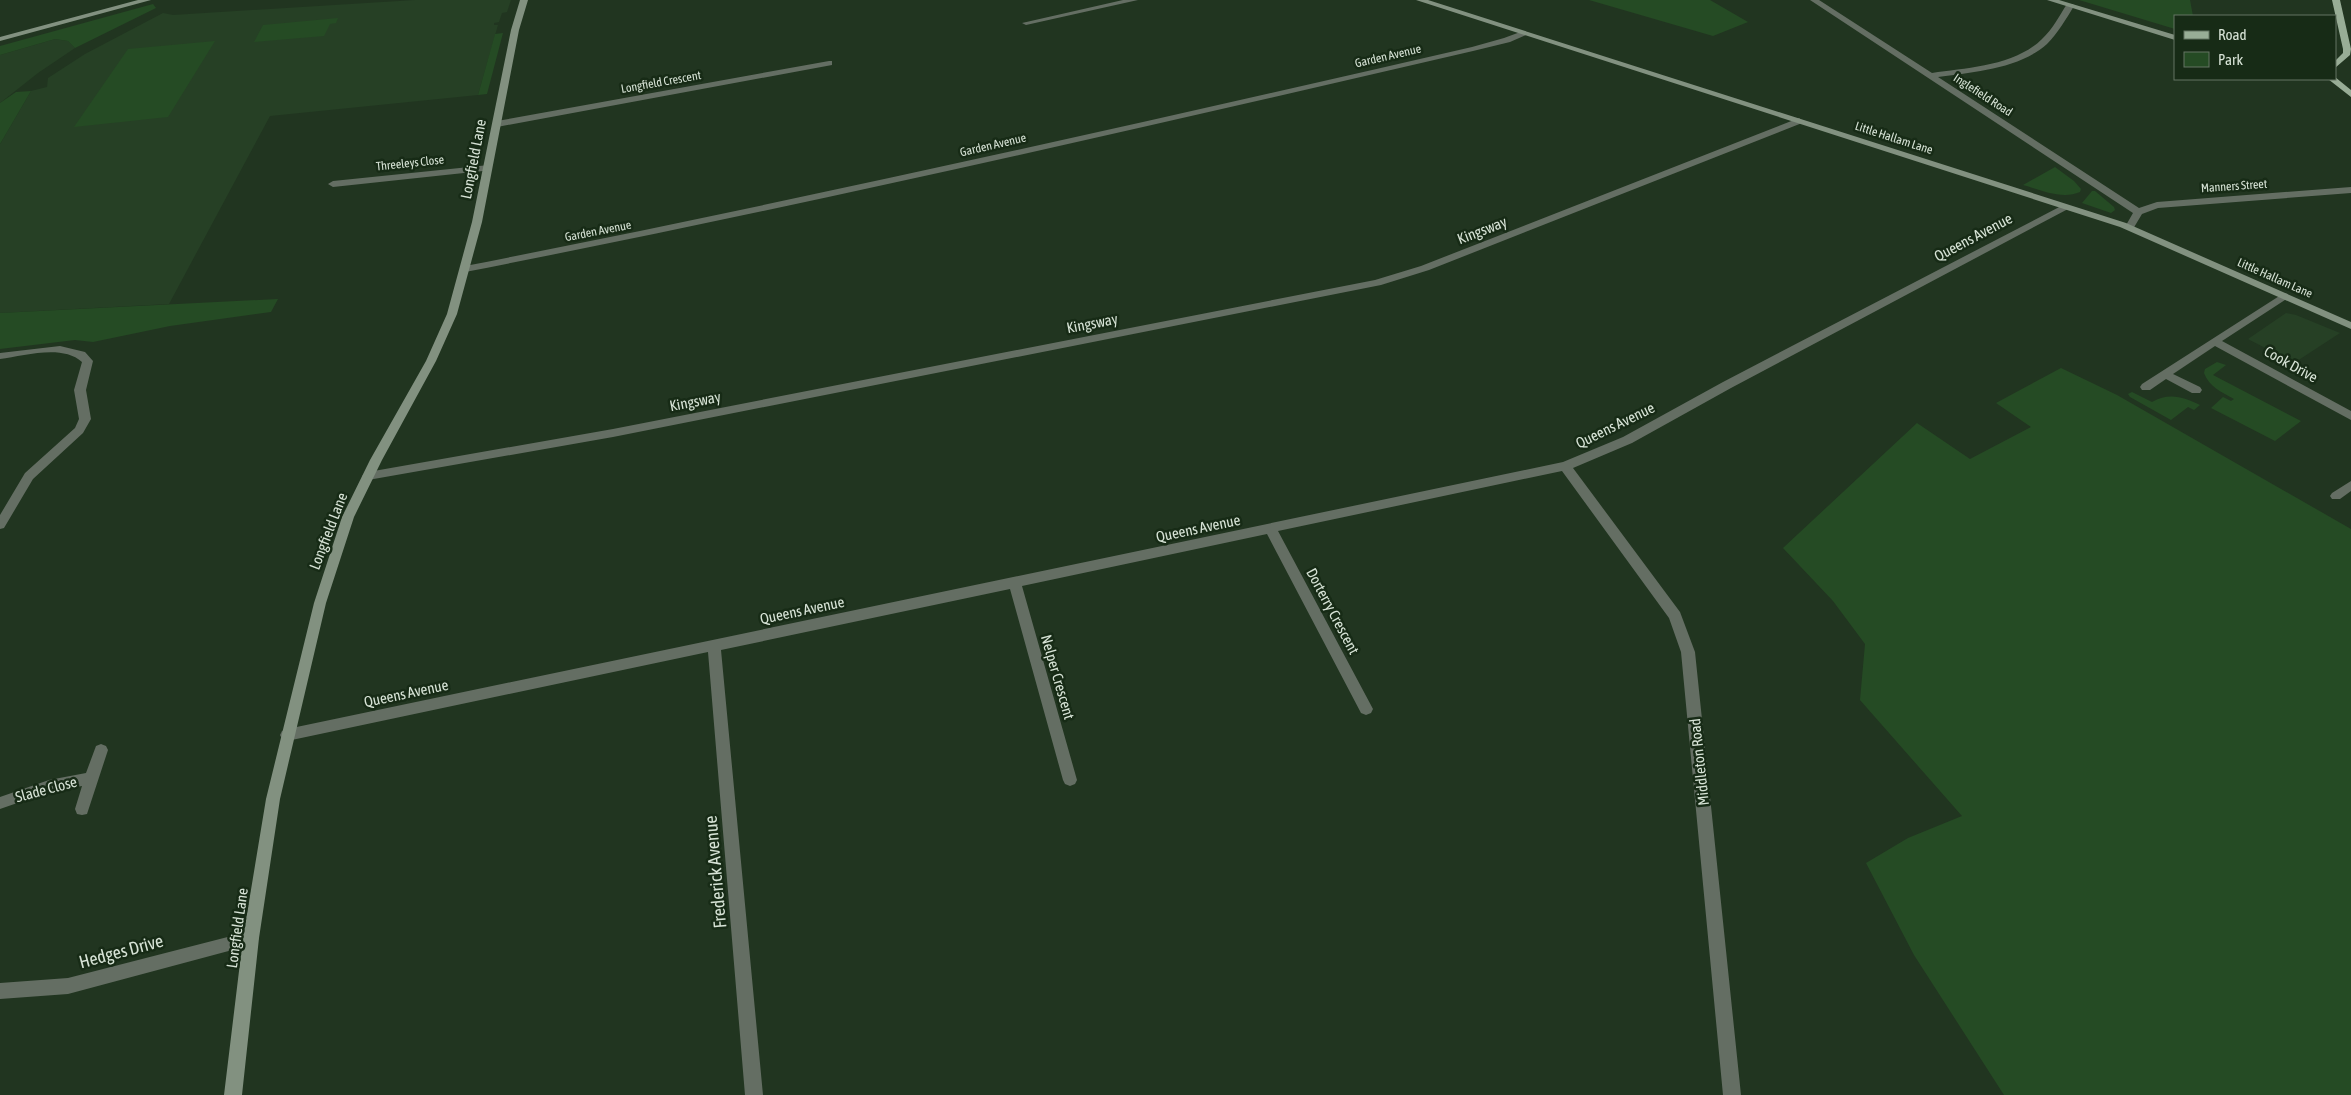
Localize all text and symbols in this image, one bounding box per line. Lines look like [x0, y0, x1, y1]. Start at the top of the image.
legend [2174, 15, 2336, 80]
text: Road [2218, 26, 2247, 43]
street label: Garden Avenue [1354, 42, 1422, 70]
text: Park [2218, 51, 2243, 68]
street label: Longfield Crescent [620, 68, 703, 96]
street label: Inglefield Road [1951, 71, 2015, 119]
street label: Longfield Lane [457, 118, 489, 200]
street label: Little Hallam Lane [1853, 119, 1935, 157]
street label: Garden Avenue [959, 131, 1027, 159]
street label: Threeleys Close [375, 152, 445, 174]
street label: Manners Street [2200, 177, 2268, 195]
street label: Queens Avenue [1931, 209, 2015, 265]
street label: Kingsway [1455, 213, 1509, 247]
street label: Garden Avenue [564, 218, 632, 244]
street label: Little Hallam Lane [2235, 255, 2315, 301]
street label: Kingsway [1065, 310, 1119, 336]
street label: Cook Drive [2261, 342, 2321, 386]
street label: Kingsway [668, 388, 722, 414]
street label: Queens Avenue [1573, 398, 1657, 451]
street label: Longfield Lane [306, 490, 350, 572]
street label: Queens Avenue [1154, 511, 1242, 545]
street label: Dorterry Crescent [1303, 565, 1363, 657]
street label: Queens Avenue [758, 593, 846, 627]
street label: Nelper Crescent [1038, 633, 1078, 721]
street label: Queens Avenue [362, 676, 450, 710]
street label: Middleton Road [1686, 718, 1712, 806]
street label: Slade Close [13, 773, 79, 805]
street label: Frederick Avenue [700, 815, 730, 929]
street label: Longfield Lane [223, 887, 251, 969]
street label: Hedges Drive [77, 930, 165, 972]

